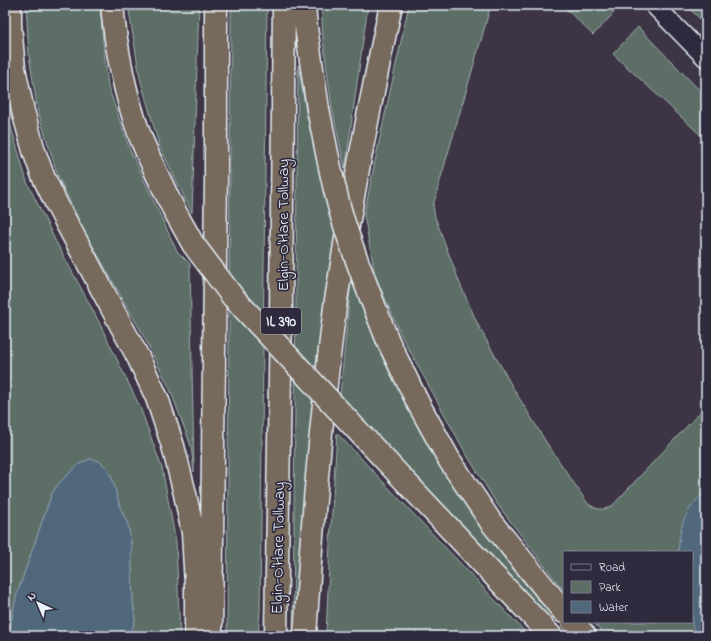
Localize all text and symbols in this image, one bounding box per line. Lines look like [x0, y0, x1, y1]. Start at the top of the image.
street label: Elgin-O'Hare Tollway [272, 159, 296, 291]
road number: IL 390 [261, 308, 301, 334]
street label: Elgin-O'Hare Tollway [266, 482, 292, 614]
legend [563, 551, 693, 623]
text: Road [599, 559, 625, 577]
text: Park [599, 579, 621, 597]
north arrow [18, 583, 58, 623]
text: N [24, 588, 40, 605]
text: Water [599, 599, 628, 617]

